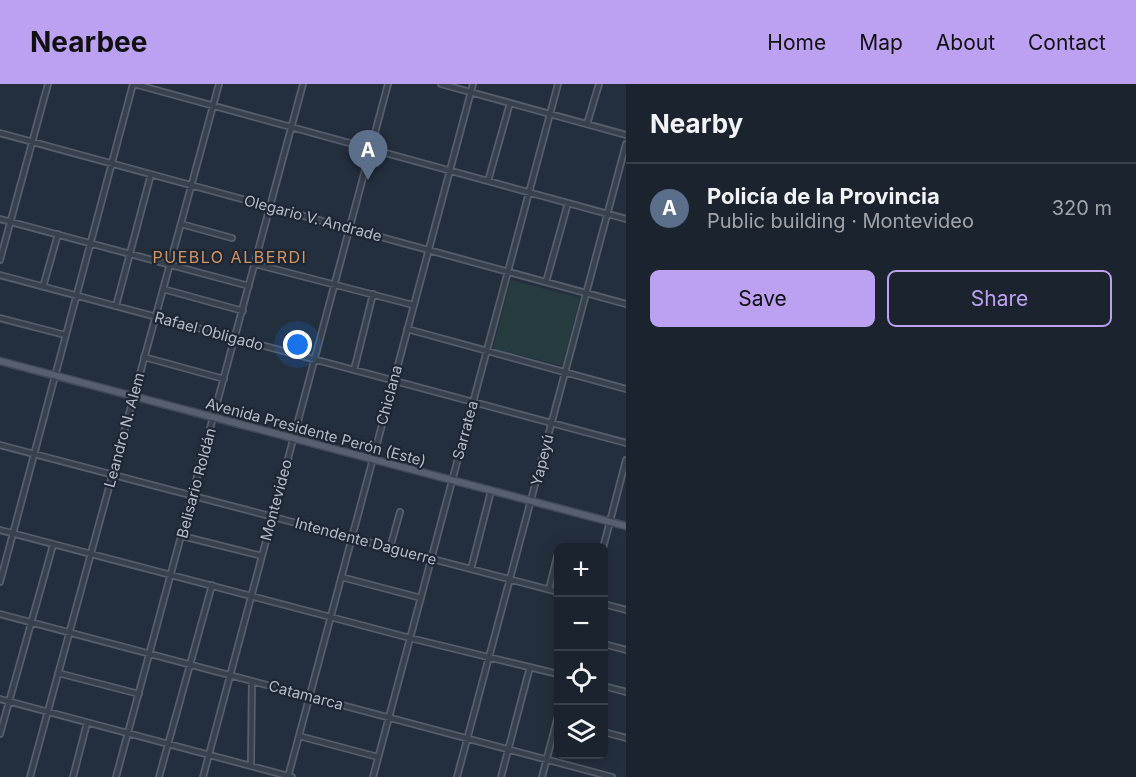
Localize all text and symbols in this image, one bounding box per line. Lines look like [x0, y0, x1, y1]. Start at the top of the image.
text: Nearbee [30, 25, 147, 59]
text: Home [767, 30, 826, 55]
text: Map [859, 30, 903, 55]
text: About [936, 30, 995, 55]
text: Contact [1028, 30, 1106, 55]
text: Nearby [650, 108, 743, 139]
pin: A [348, 130, 388, 180]
text: Policía de la Provincia [707, 183, 940, 209]
street label: Olegario V. Andrade [242, 190, 384, 246]
text: A [662, 196, 677, 220]
text: 320 m [1052, 196, 1112, 220]
text: Public building · Montevideo [707, 209, 974, 233]
district label: PUEBLO ALBERDI [153, 247, 307, 267]
button: Save [650, 270, 875, 327]
button: Share [887, 270, 1112, 327]
street label: Rafael Obligado [152, 307, 266, 355]
your location [283, 330, 312, 359]
street label: Chiclana [372, 363, 406, 427]
street label: Leandro N. Alem [100, 370, 148, 490]
street label: Avenida Presidente Perón (Este) [204, 393, 428, 471]
street label: Sarratea [448, 399, 482, 461]
street label: Belisario Roldán [172, 426, 220, 540]
street label: Yapeyú [526, 432, 558, 488]
street label: Montevideo [256, 457, 296, 543]
street label: Intendente Daguerre [293, 513, 439, 569]
map controls [554, 543, 608, 759]
button: + [554, 543, 608, 597]
button: − [554, 597, 608, 651]
button: locate [554, 651, 608, 705]
street label: Catamarca [266, 676, 346, 714]
button: layers [554, 705, 608, 759]

